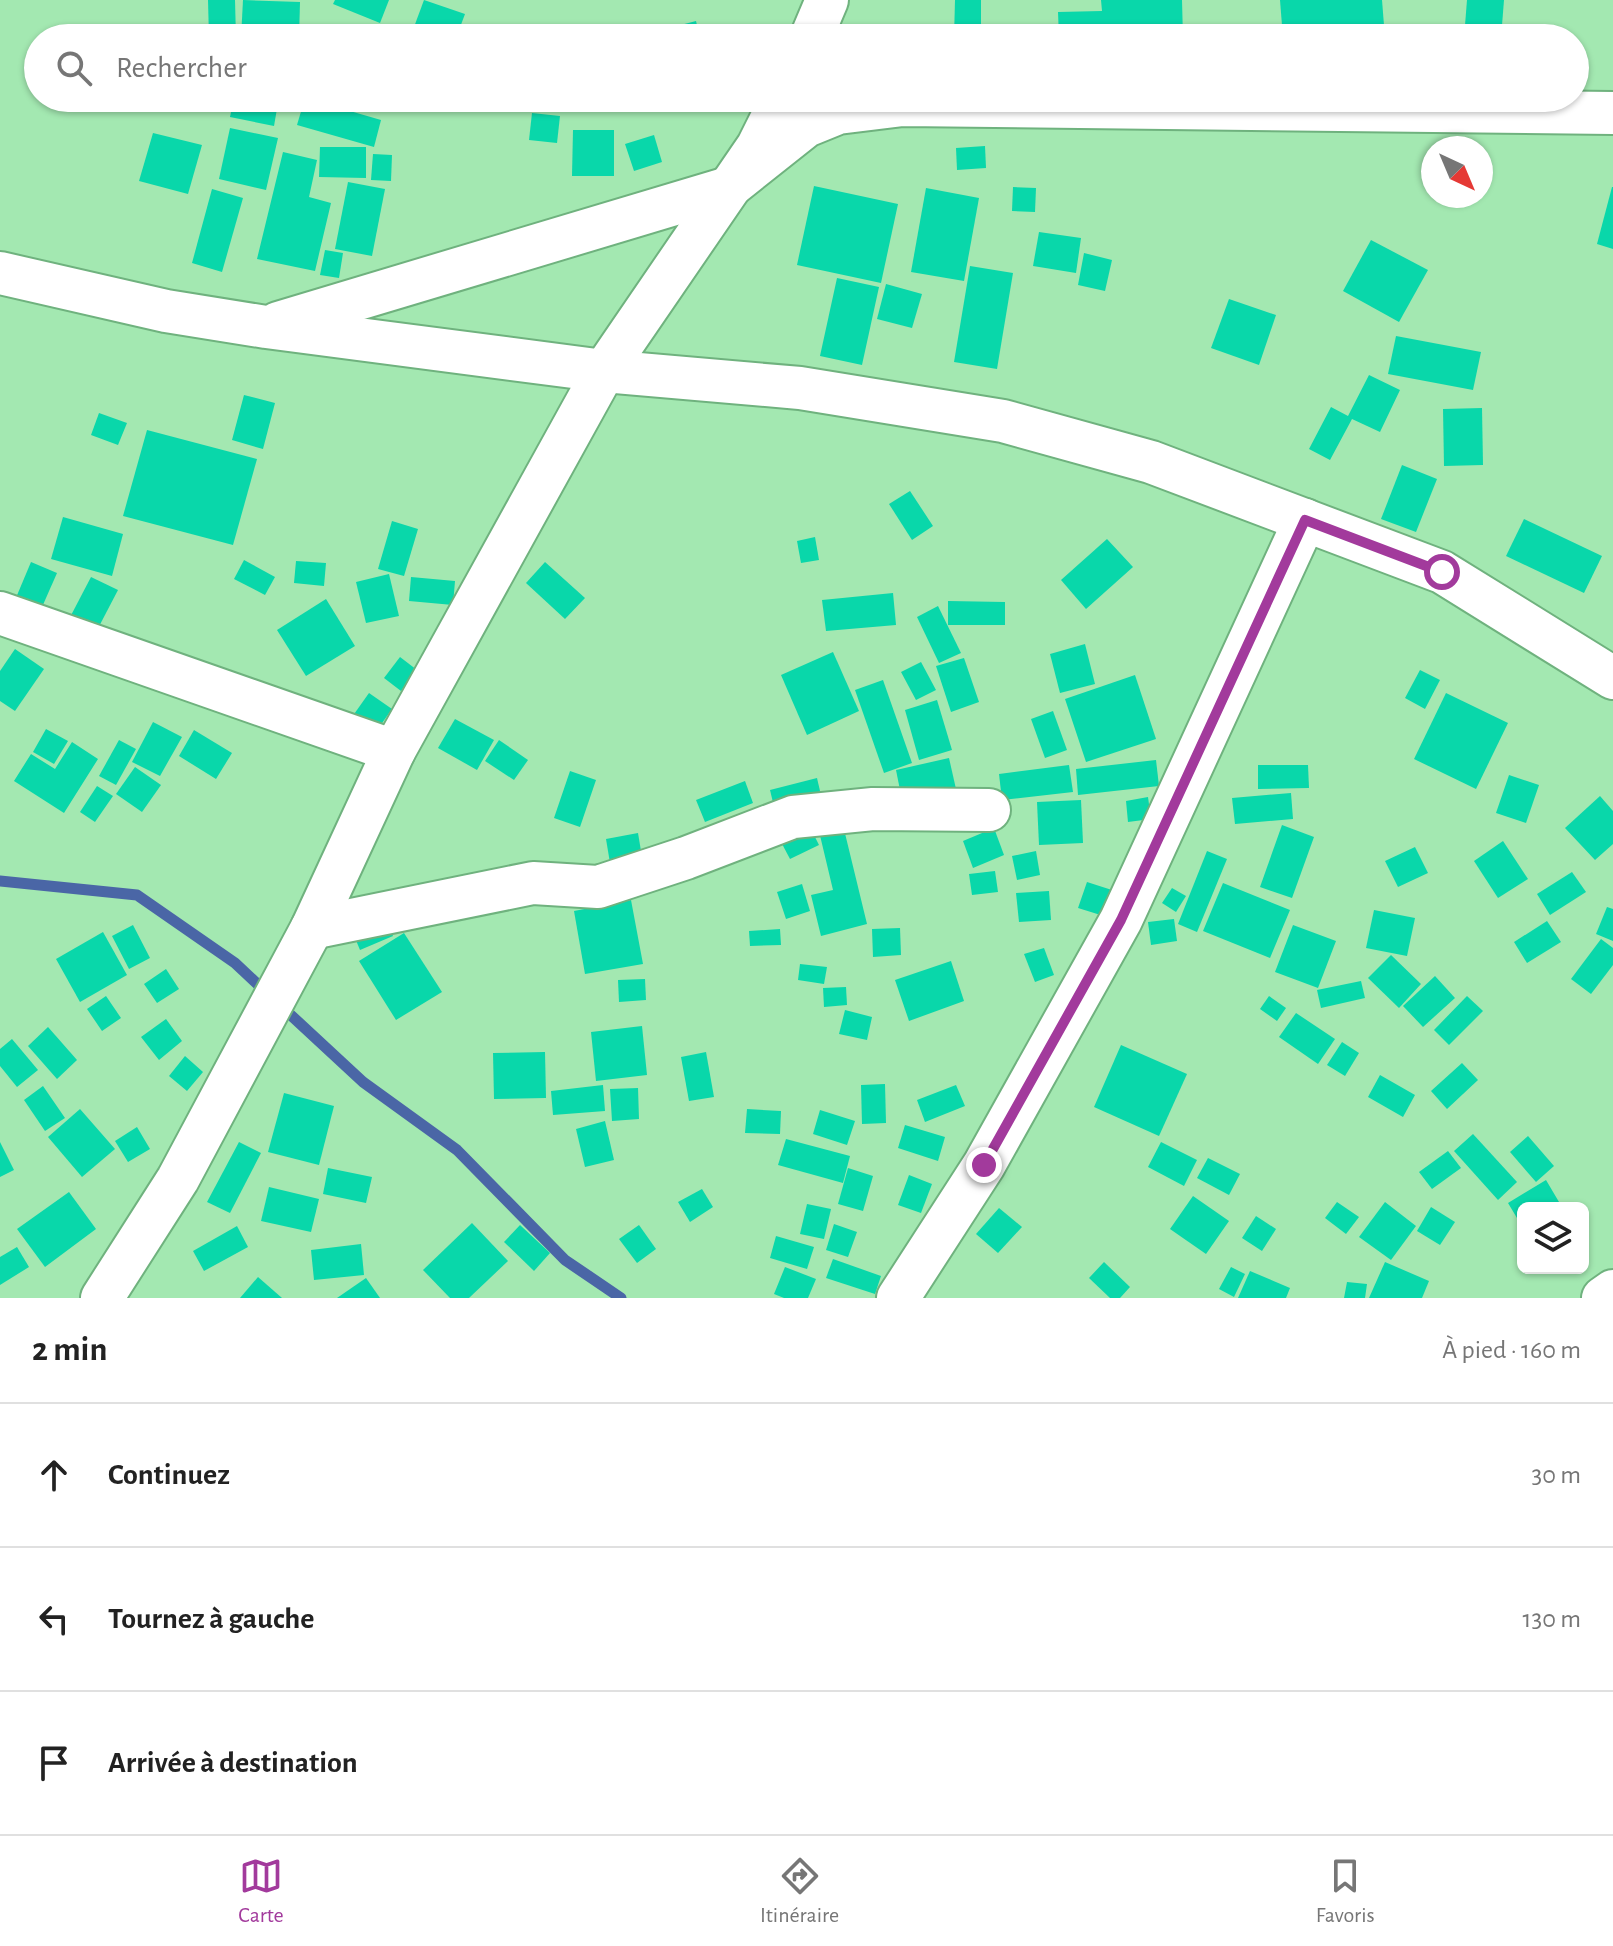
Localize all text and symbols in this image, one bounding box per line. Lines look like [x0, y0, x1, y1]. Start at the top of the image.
search box [24, 24, 1589, 112]
icon: search [52, 46, 96, 90]
text: Rechercher [116, 53, 247, 83]
north arrow [1421, 136, 1493, 208]
route start [1424, 554, 1460, 590]
route end [966, 1147, 1002, 1183]
map controls [1517, 1202, 1589, 1274]
button: layers [1517, 1202, 1589, 1274]
text: 2 min [32, 1333, 107, 1367]
text: À pied · 160 m [1442, 1337, 1581, 1363]
icon: ahead [32, 1453, 76, 1497]
text: Continuez [108, 1460, 230, 1490]
text: 30 m [1531, 1462, 1581, 1488]
icon: left [32, 1597, 76, 1641]
text: Tournez à gauche [108, 1604, 315, 1634]
text: 130 m [1523, 1606, 1581, 1632]
icon: arrive [32, 1741, 76, 1785]
text: Arrivée à destination [108, 1748, 358, 1778]
tab: Carte [238, 1854, 284, 1928]
tab: Itinéraire [760, 1854, 839, 1928]
tab: Favoris [1316, 1854, 1375, 1928]

